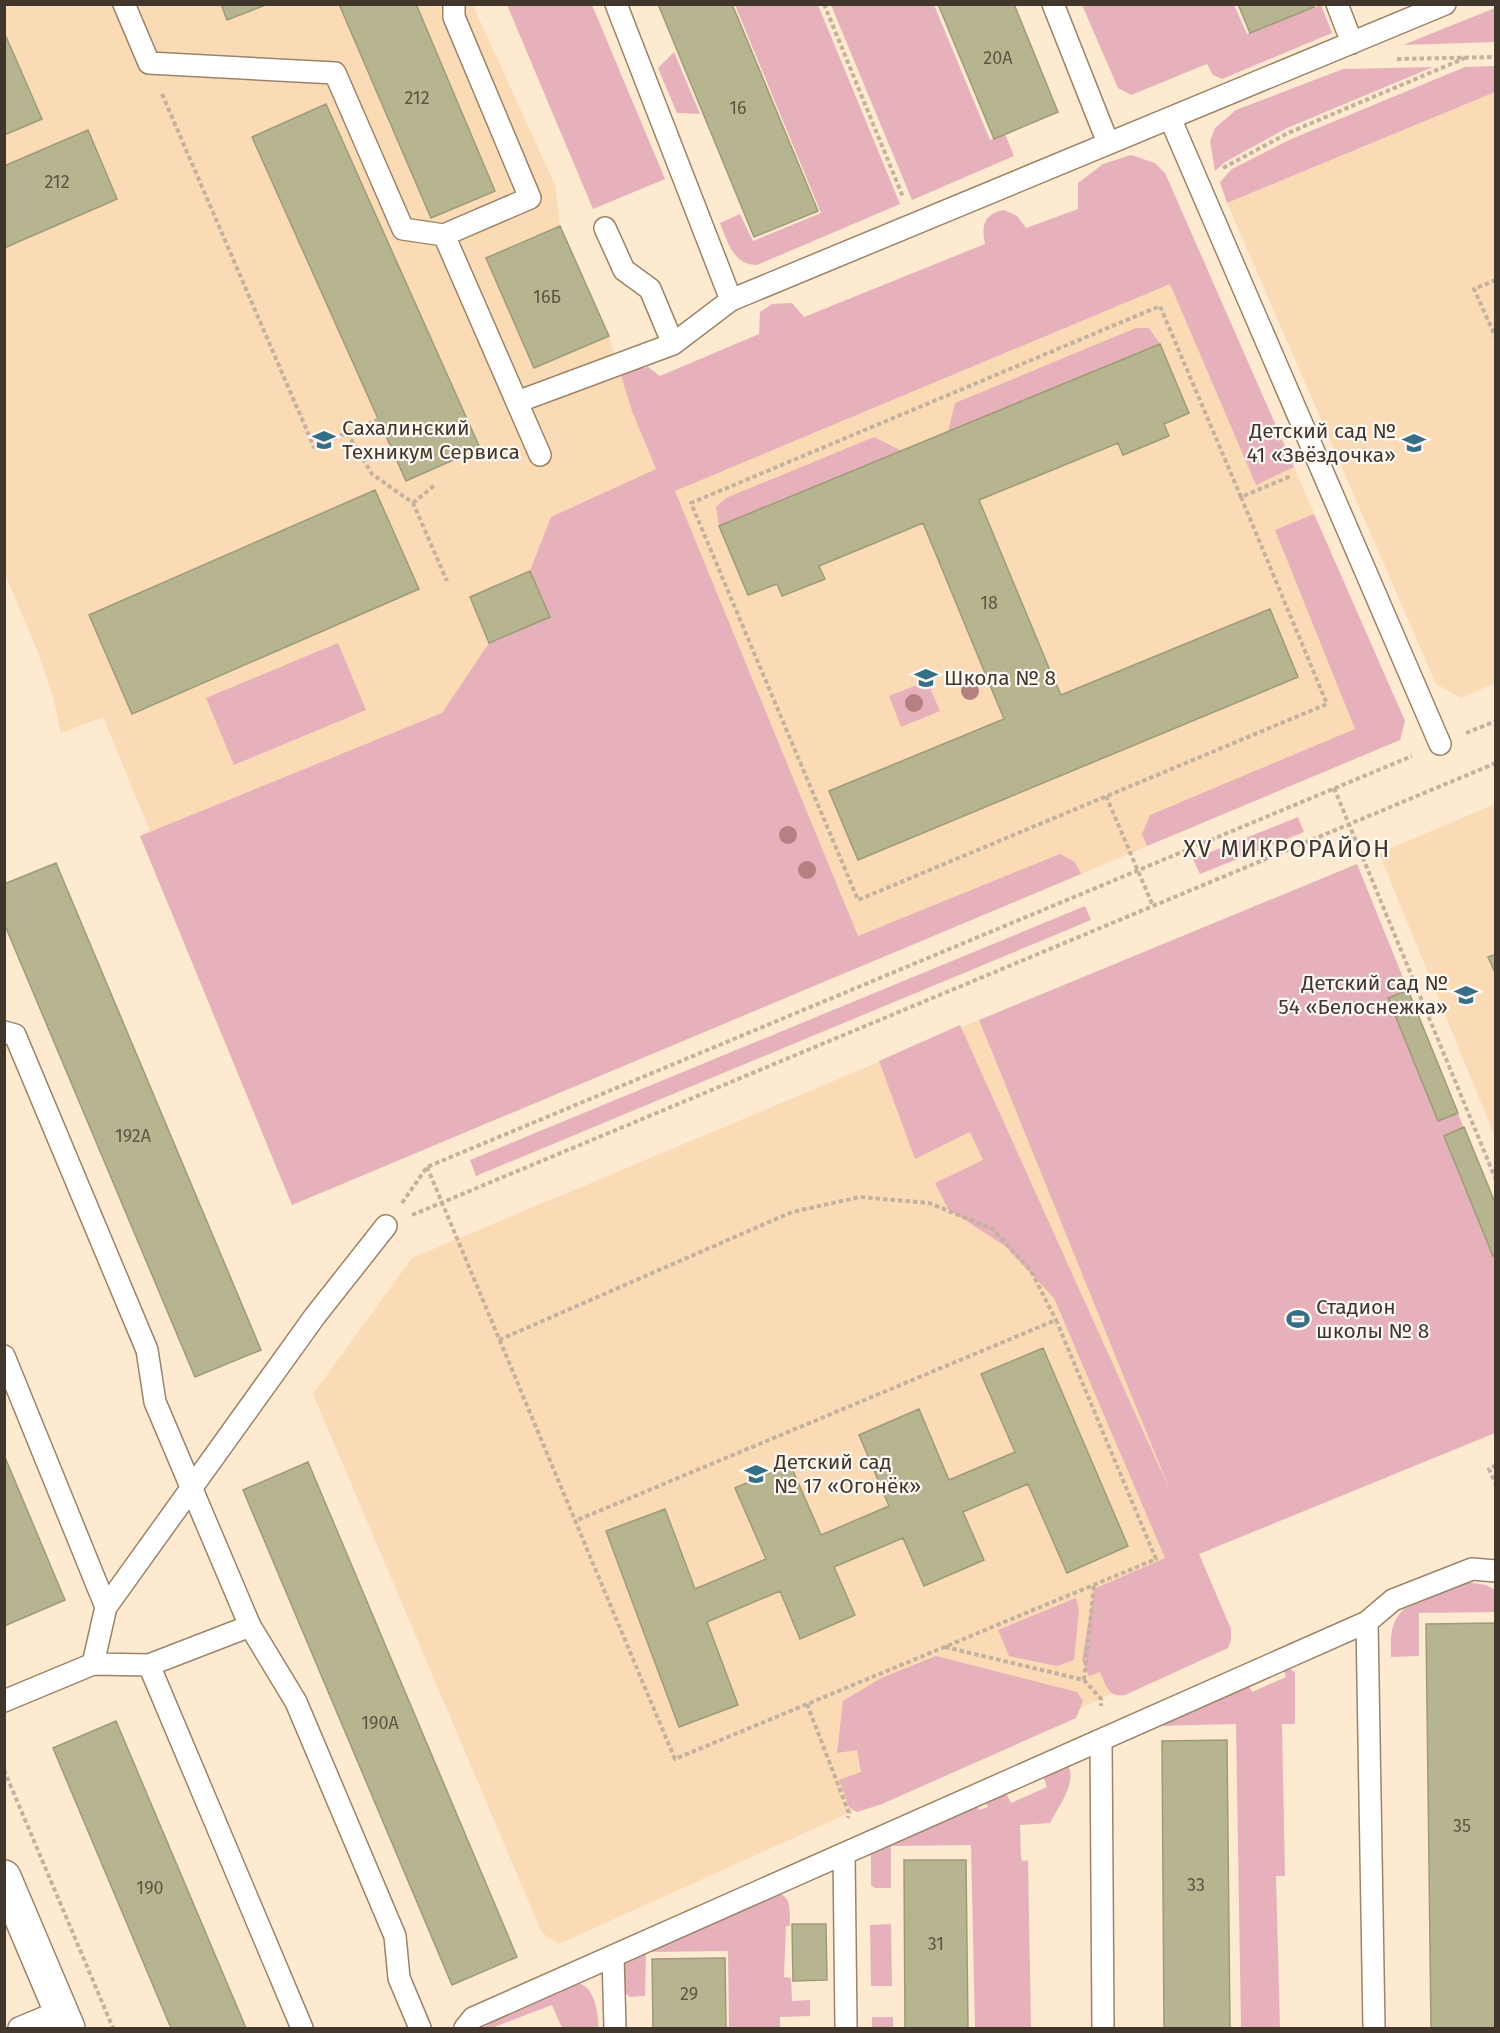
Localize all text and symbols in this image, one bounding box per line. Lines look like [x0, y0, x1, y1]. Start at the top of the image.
house number: 20А [983, 47, 1013, 69]
house number: 212 [404, 87, 430, 109]
house number: 16 [729, 97, 747, 119]
house number: 212 [44, 171, 70, 193]
house number: 16Б [533, 286, 561, 308]
place label: Сахалинский Техникум Сервиса [342, 415, 520, 465]
place label: Детский сад № 41 «Звёздочка» [1246, 418, 1396, 468]
school or university icon: Сахалинский Техникум Сервиса [311, 427, 337, 453]
school or university icon: Детский сад № 41 «Звёздочка» [1401, 430, 1427, 456]
house number: 18 [980, 592, 998, 614]
school or university icon: Школа № 8 [913, 665, 939, 691]
place label: Школа № 8 [944, 665, 1056, 691]
district label: XV МИКРОРАЙОН [1183, 835, 1391, 863]
place label: Детский сад № 54 «Белоснежка» [1278, 970, 1448, 1020]
school or university icon: Детский сад № 54 «Белоснежка» [1453, 982, 1479, 1008]
house number: 192А [115, 1125, 152, 1147]
place label: Стадион школы № 8 [1316, 1294, 1429, 1344]
sports icon: Стадион школы № 8 [1285, 1306, 1311, 1332]
place label: Детский сад № 17 «Огонёк» [773, 1449, 921, 1499]
school or university icon: Детский сад № 17 «Огонёк» [743, 1461, 769, 1487]
house number: 190А [361, 1712, 399, 1734]
house number: 35 [1453, 1815, 1471, 1837]
house number: 33 [1187, 1874, 1205, 1896]
house number: 190 [136, 1877, 164, 1899]
house number: 31 [928, 1933, 944, 1955]
house number: 29 [680, 1983, 698, 2005]

